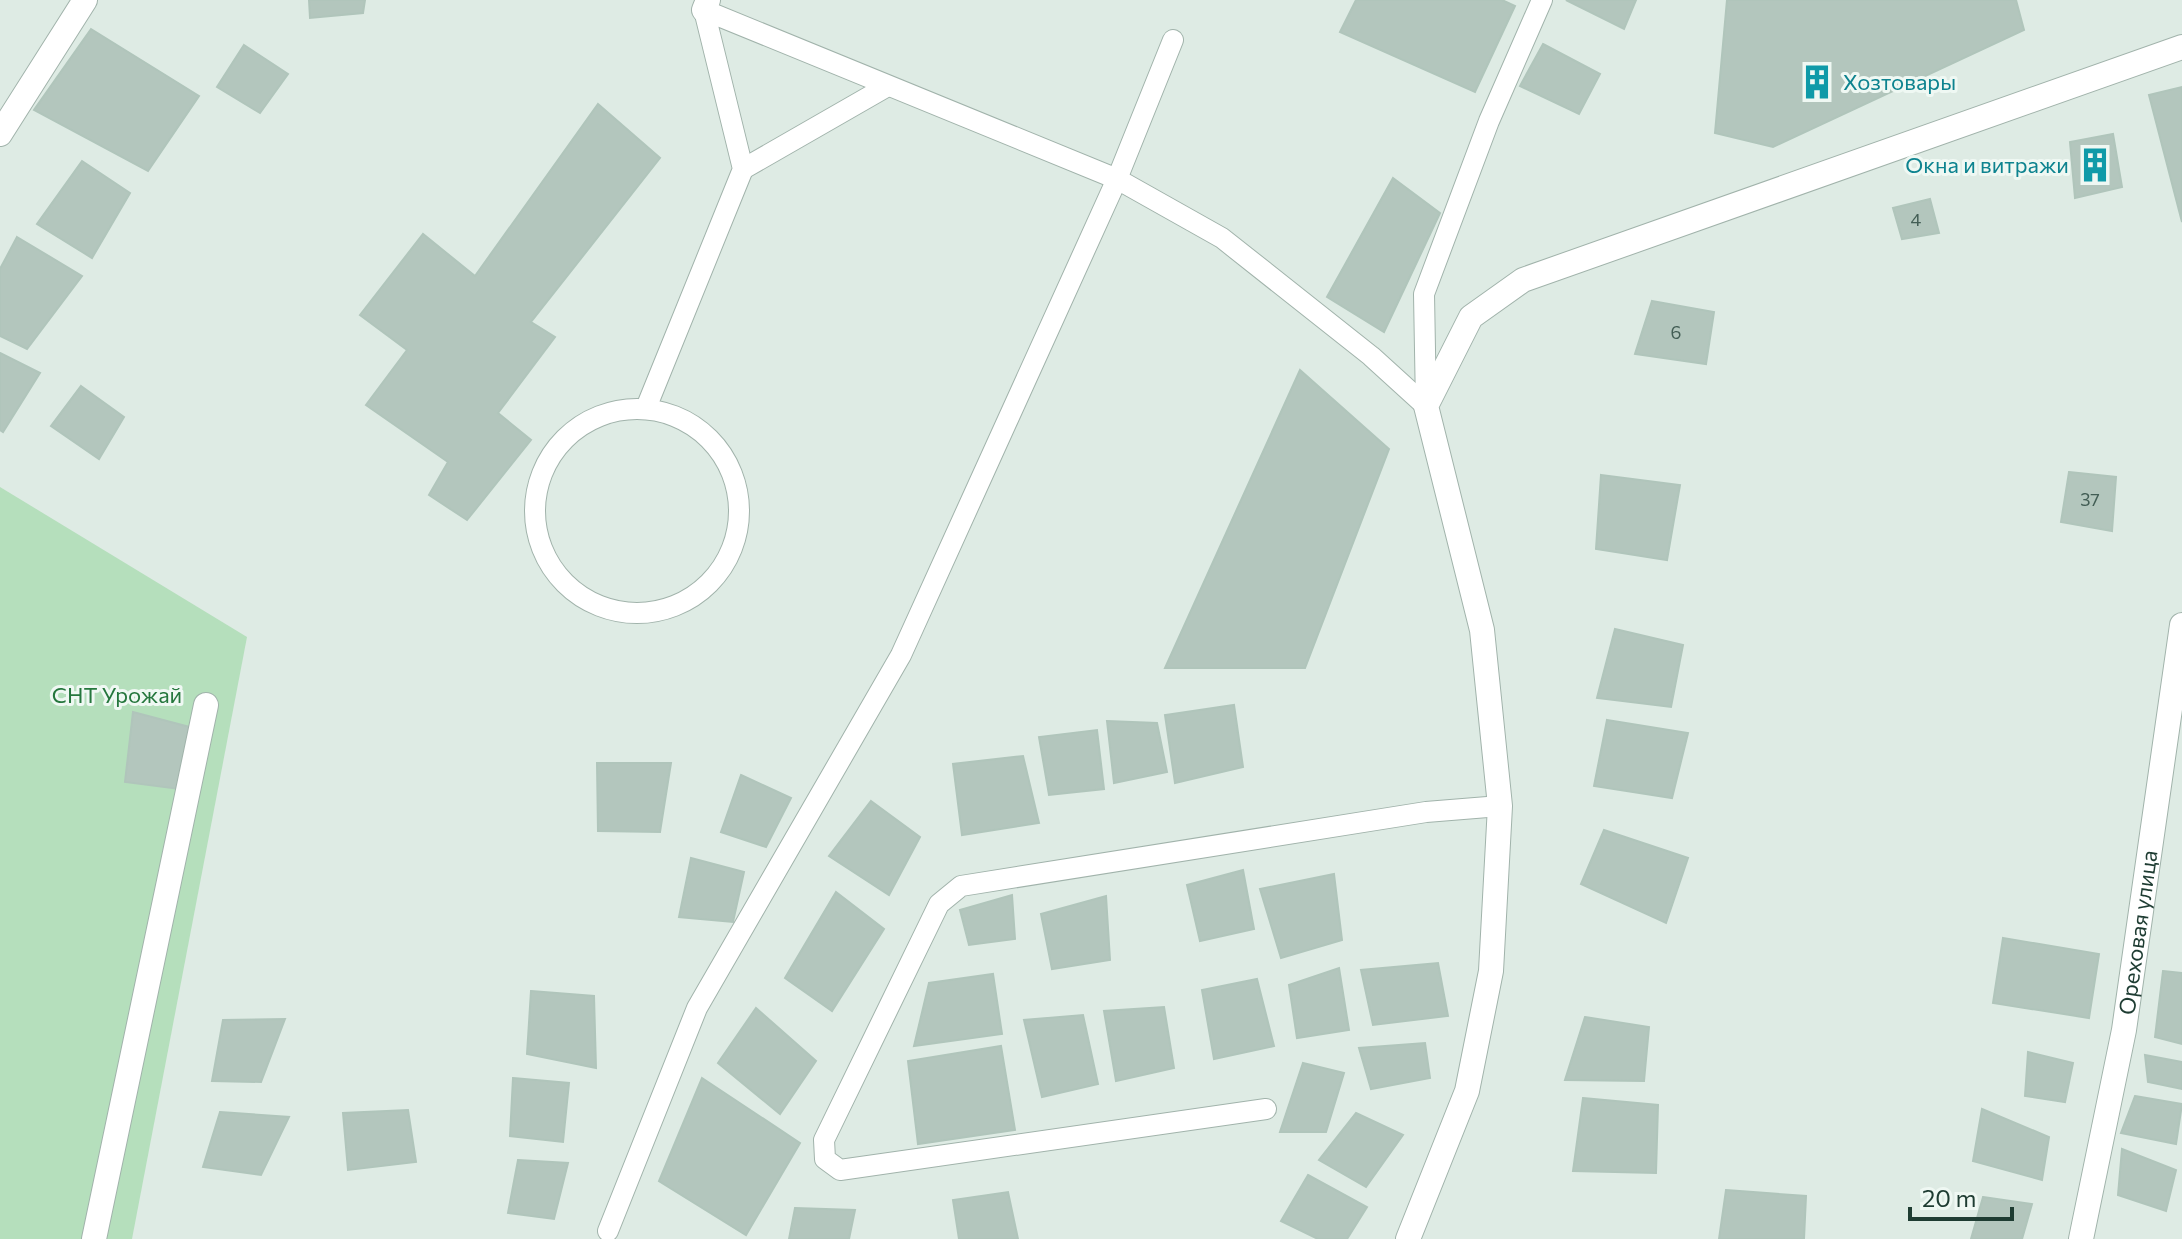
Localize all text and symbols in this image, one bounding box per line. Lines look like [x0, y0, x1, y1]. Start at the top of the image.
building icon: Хозтовары [1798, 63, 1836, 101]
place label: Хозтовары [1843, 68, 1956, 95]
building icon: Окна и витражи [2076, 146, 2114, 184]
place label: Окна и витражи [1905, 151, 2069, 178]
house number: 4 [1911, 208, 1922, 230]
house number: 6 [1671, 321, 1681, 343]
house number: 37 [2080, 488, 2100, 510]
park label: СНТ Урожай [52, 681, 182, 708]
street label: Ореховая улица [2112, 848, 2163, 1016]
scale bar [1910, 1171, 2012, 1221]
text: 20 m [1922, 1183, 1976, 1212]

